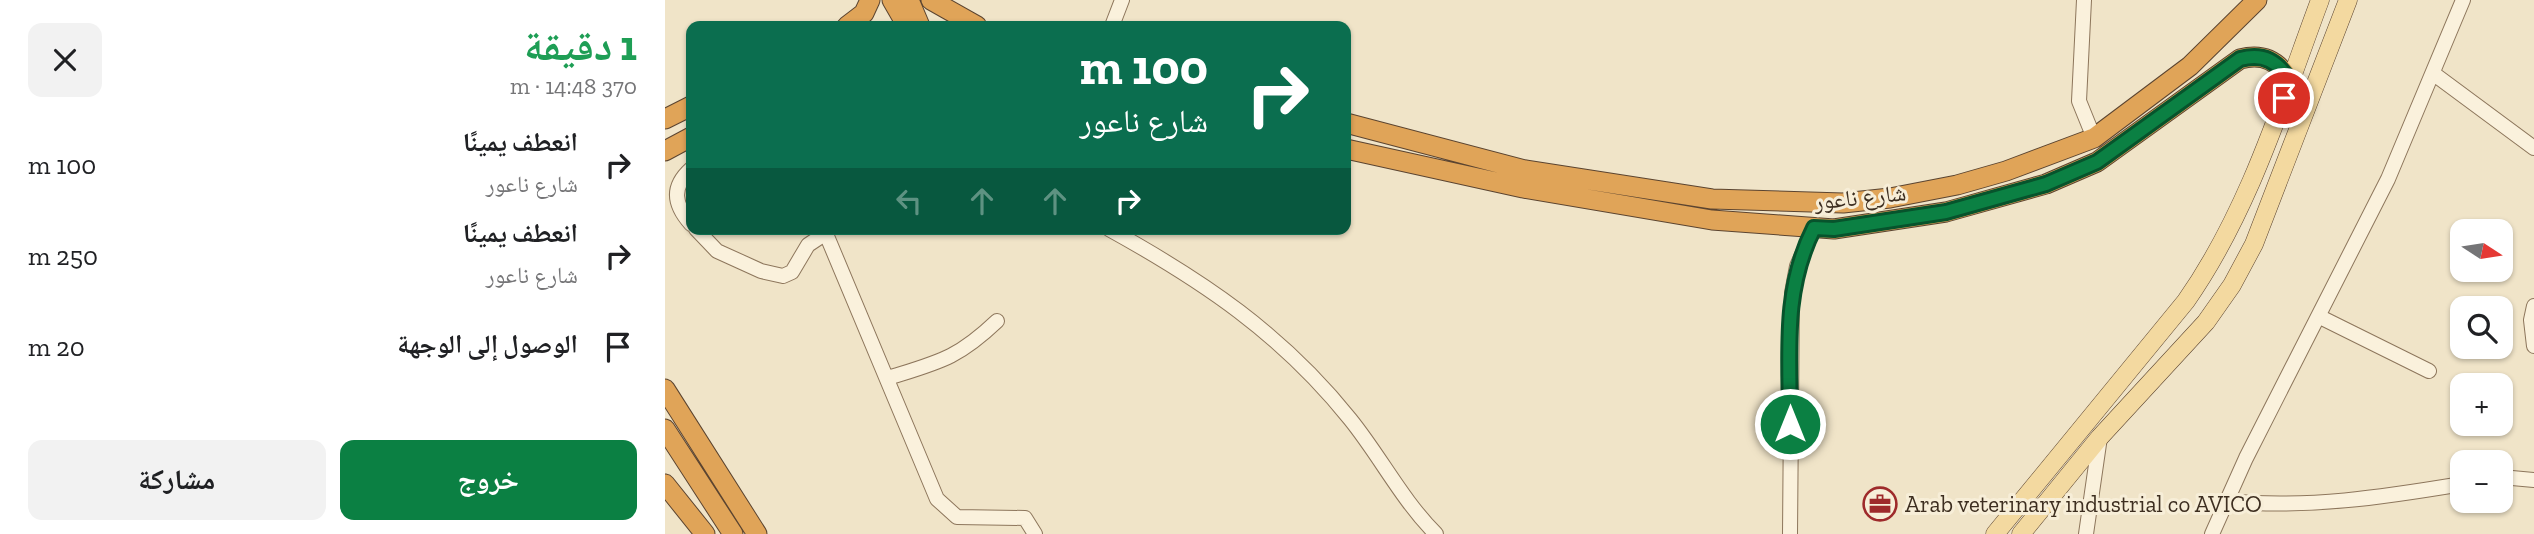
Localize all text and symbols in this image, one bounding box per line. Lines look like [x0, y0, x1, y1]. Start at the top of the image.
text: 1 دقيقة [524, 20, 637, 71]
button: close [28, 23, 102, 97]
text: 100 m [1080, 38, 1208, 97]
icon: right [1232, 49, 1323, 140]
pin [2254, 68, 2314, 128]
text: 370 m · 14:48 [510, 72, 637, 100]
icon: arrive [2265, 79, 2303, 117]
text: شارع ناعور [1080, 102, 1208, 140]
text: انعطف يمينًا [463, 126, 578, 158]
icon: right [599, 146, 637, 184]
text: 100 m [28, 149, 96, 181]
text: شارع ناعور [486, 170, 578, 198]
street label: شارع ناعور [1812, 178, 1907, 217]
icon: left [890, 182, 928, 220]
icon: ahead [963, 182, 1001, 220]
icon: ahead [1036, 182, 1074, 220]
icon: right [1109, 182, 1147, 220]
text: انعطف يمينًا [463, 217, 578, 249]
north arrow [2450, 219, 2513, 282]
map controls [2450, 219, 2513, 513]
icon: right [599, 237, 637, 275]
text: 250 m [28, 240, 98, 272]
text: شارع ناعور [486, 261, 578, 289]
button: search [2450, 296, 2513, 359]
text: الوصول إلى الوجهة [397, 328, 578, 360]
icon: arrive [599, 328, 637, 366]
text: 20 m [28, 331, 85, 363]
button: + [2450, 373, 2513, 436]
position arrow [1753, 387, 1827, 461]
button: مشاركة [28, 440, 326, 520]
button: خروج [340, 440, 637, 520]
button: − [2450, 450, 2513, 513]
office icon: Arab veterinary industrial co AVICO [1861, 485, 1899, 523]
place label: Arab veterinary industrial co AVICO [1905, 490, 2262, 518]

